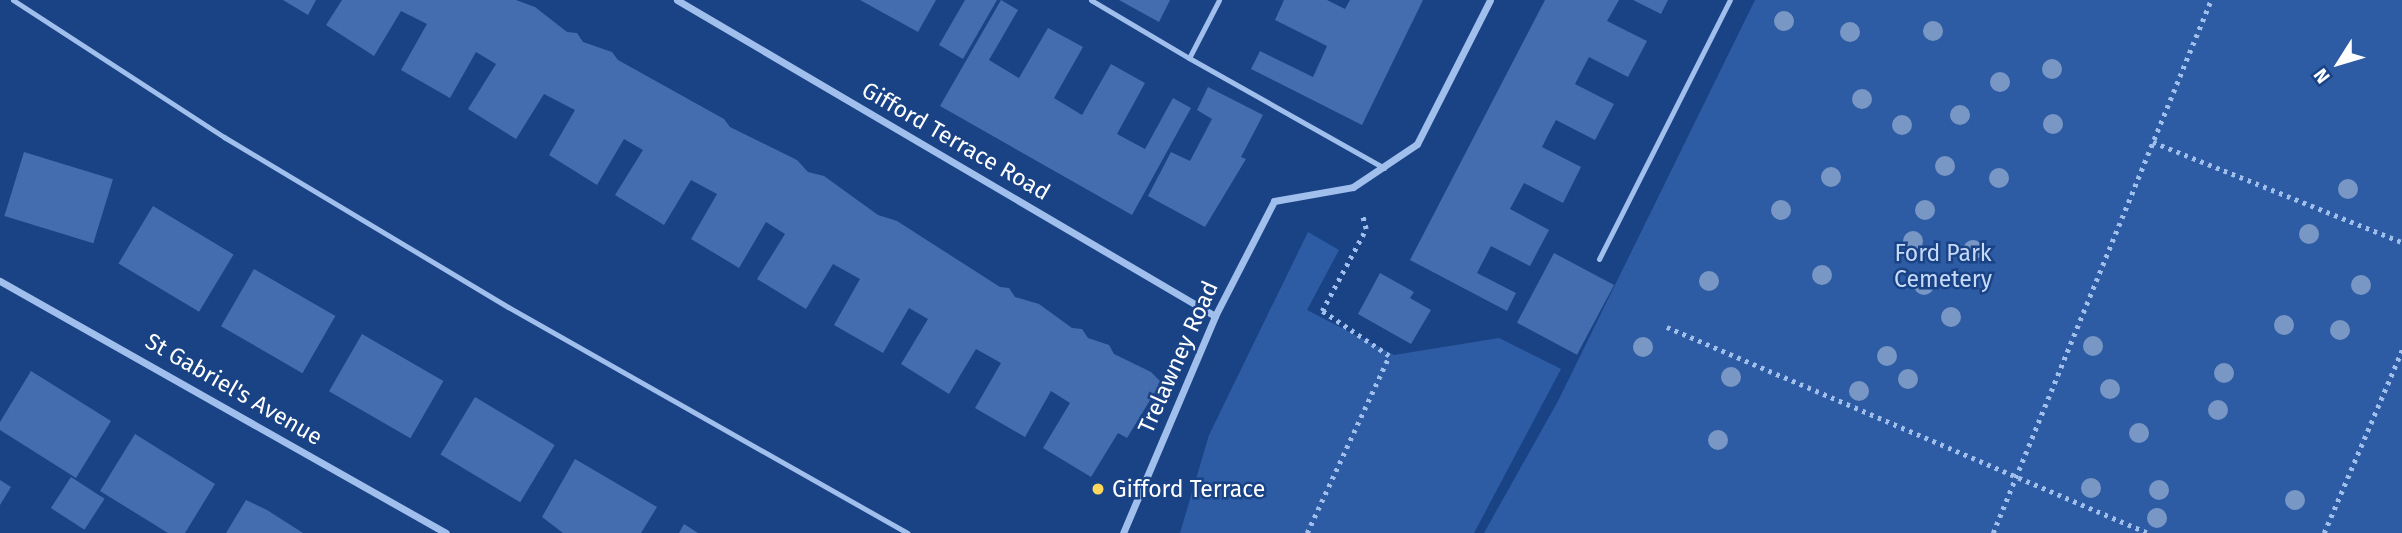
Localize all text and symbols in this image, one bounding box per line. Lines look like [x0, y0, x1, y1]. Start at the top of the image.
north arrow [2304, 28, 2374, 98]
text: N [2309, 64, 2335, 88]
street label: Gifford Terrace Road [857, 76, 1055, 206]
park label: Ford Park Cemetery [1894, 239, 1992, 293]
street label: Trelawney Road [1132, 277, 1224, 437]
street label: St Gabriel's Avenue [141, 327, 327, 451]
place label: Gifford Terrace [1112, 475, 1265, 503]
marker: Gifford Terrace [1090, 481, 1106, 497]

